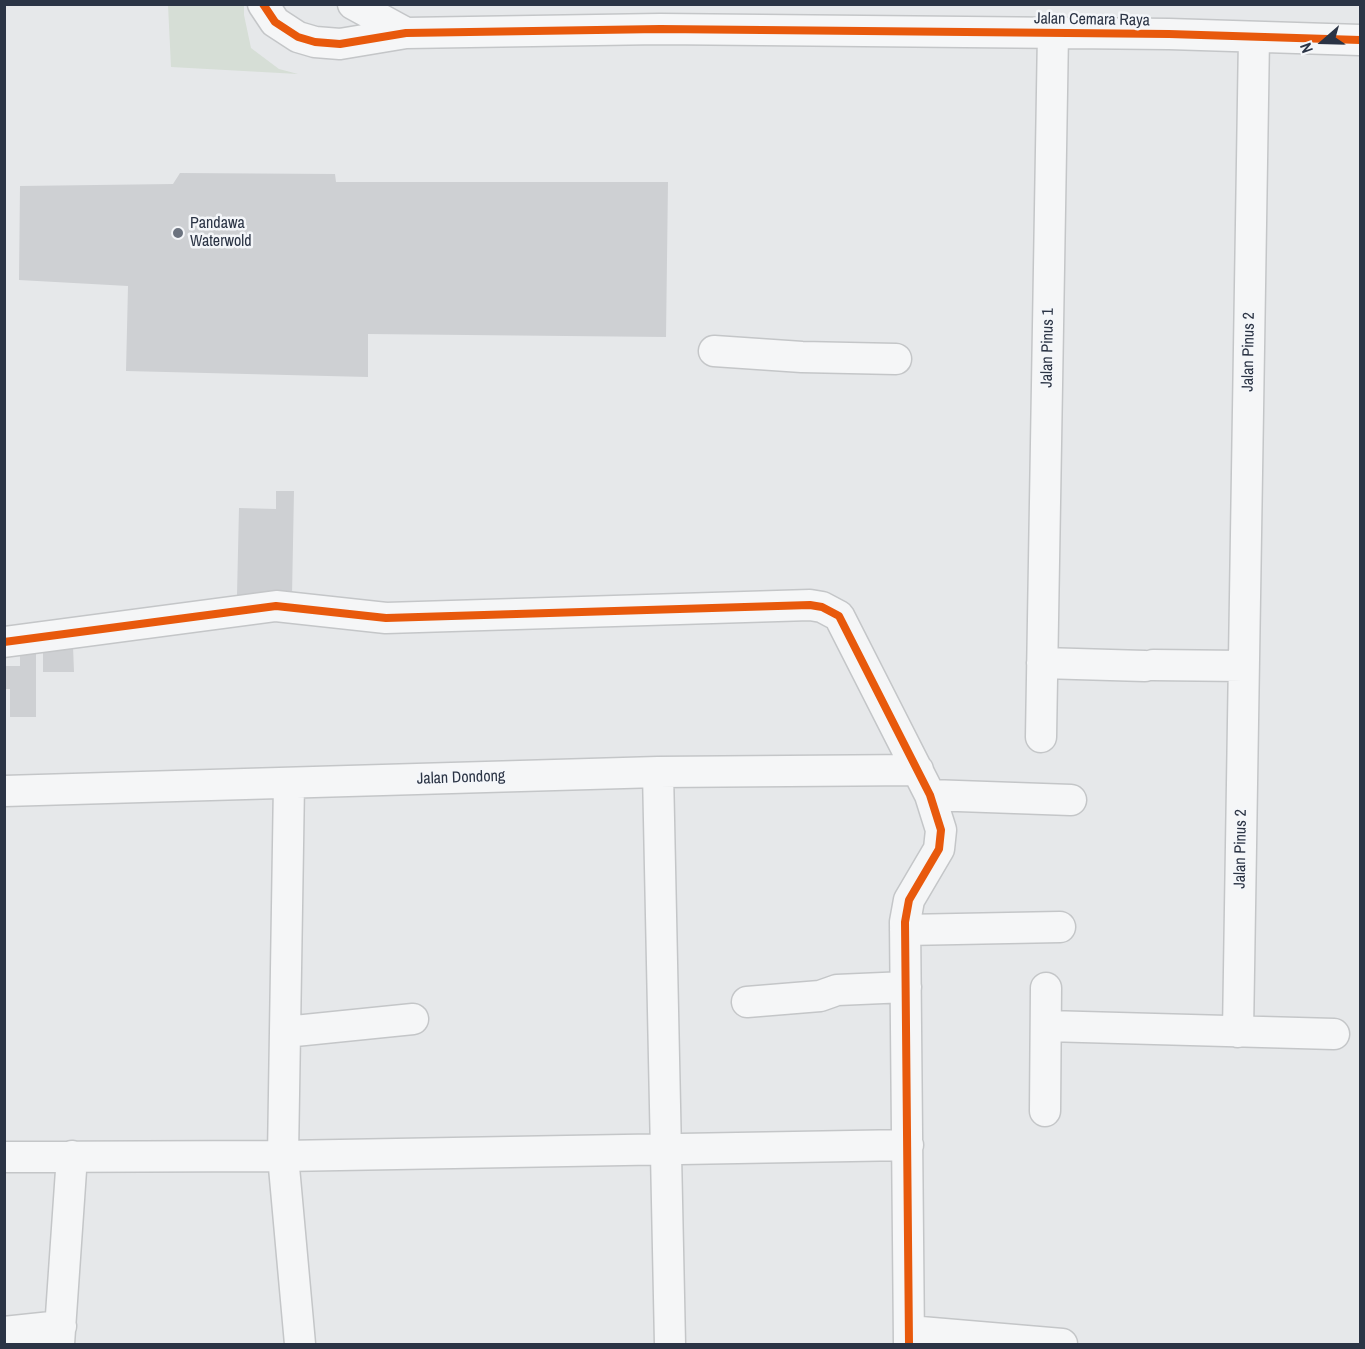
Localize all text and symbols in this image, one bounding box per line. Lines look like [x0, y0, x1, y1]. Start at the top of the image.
street label: Jalan Cemara Raya [1034, 9, 1150, 31]
north arrow [1293, 12, 1353, 72]
text: N [1294, 40, 1318, 56]
place label: Pandawa Waterwold [190, 214, 251, 252]
marker: Pandawa Waterwold [171, 226, 185, 240]
street label: Jalan Pinus 1 [1038, 308, 1058, 388]
street label: Jalan Pinus 2 [1239, 312, 1259, 392]
street label: Jalan Dondong [417, 767, 505, 789]
street label: Jalan Pinus 2 [1231, 809, 1251, 889]

